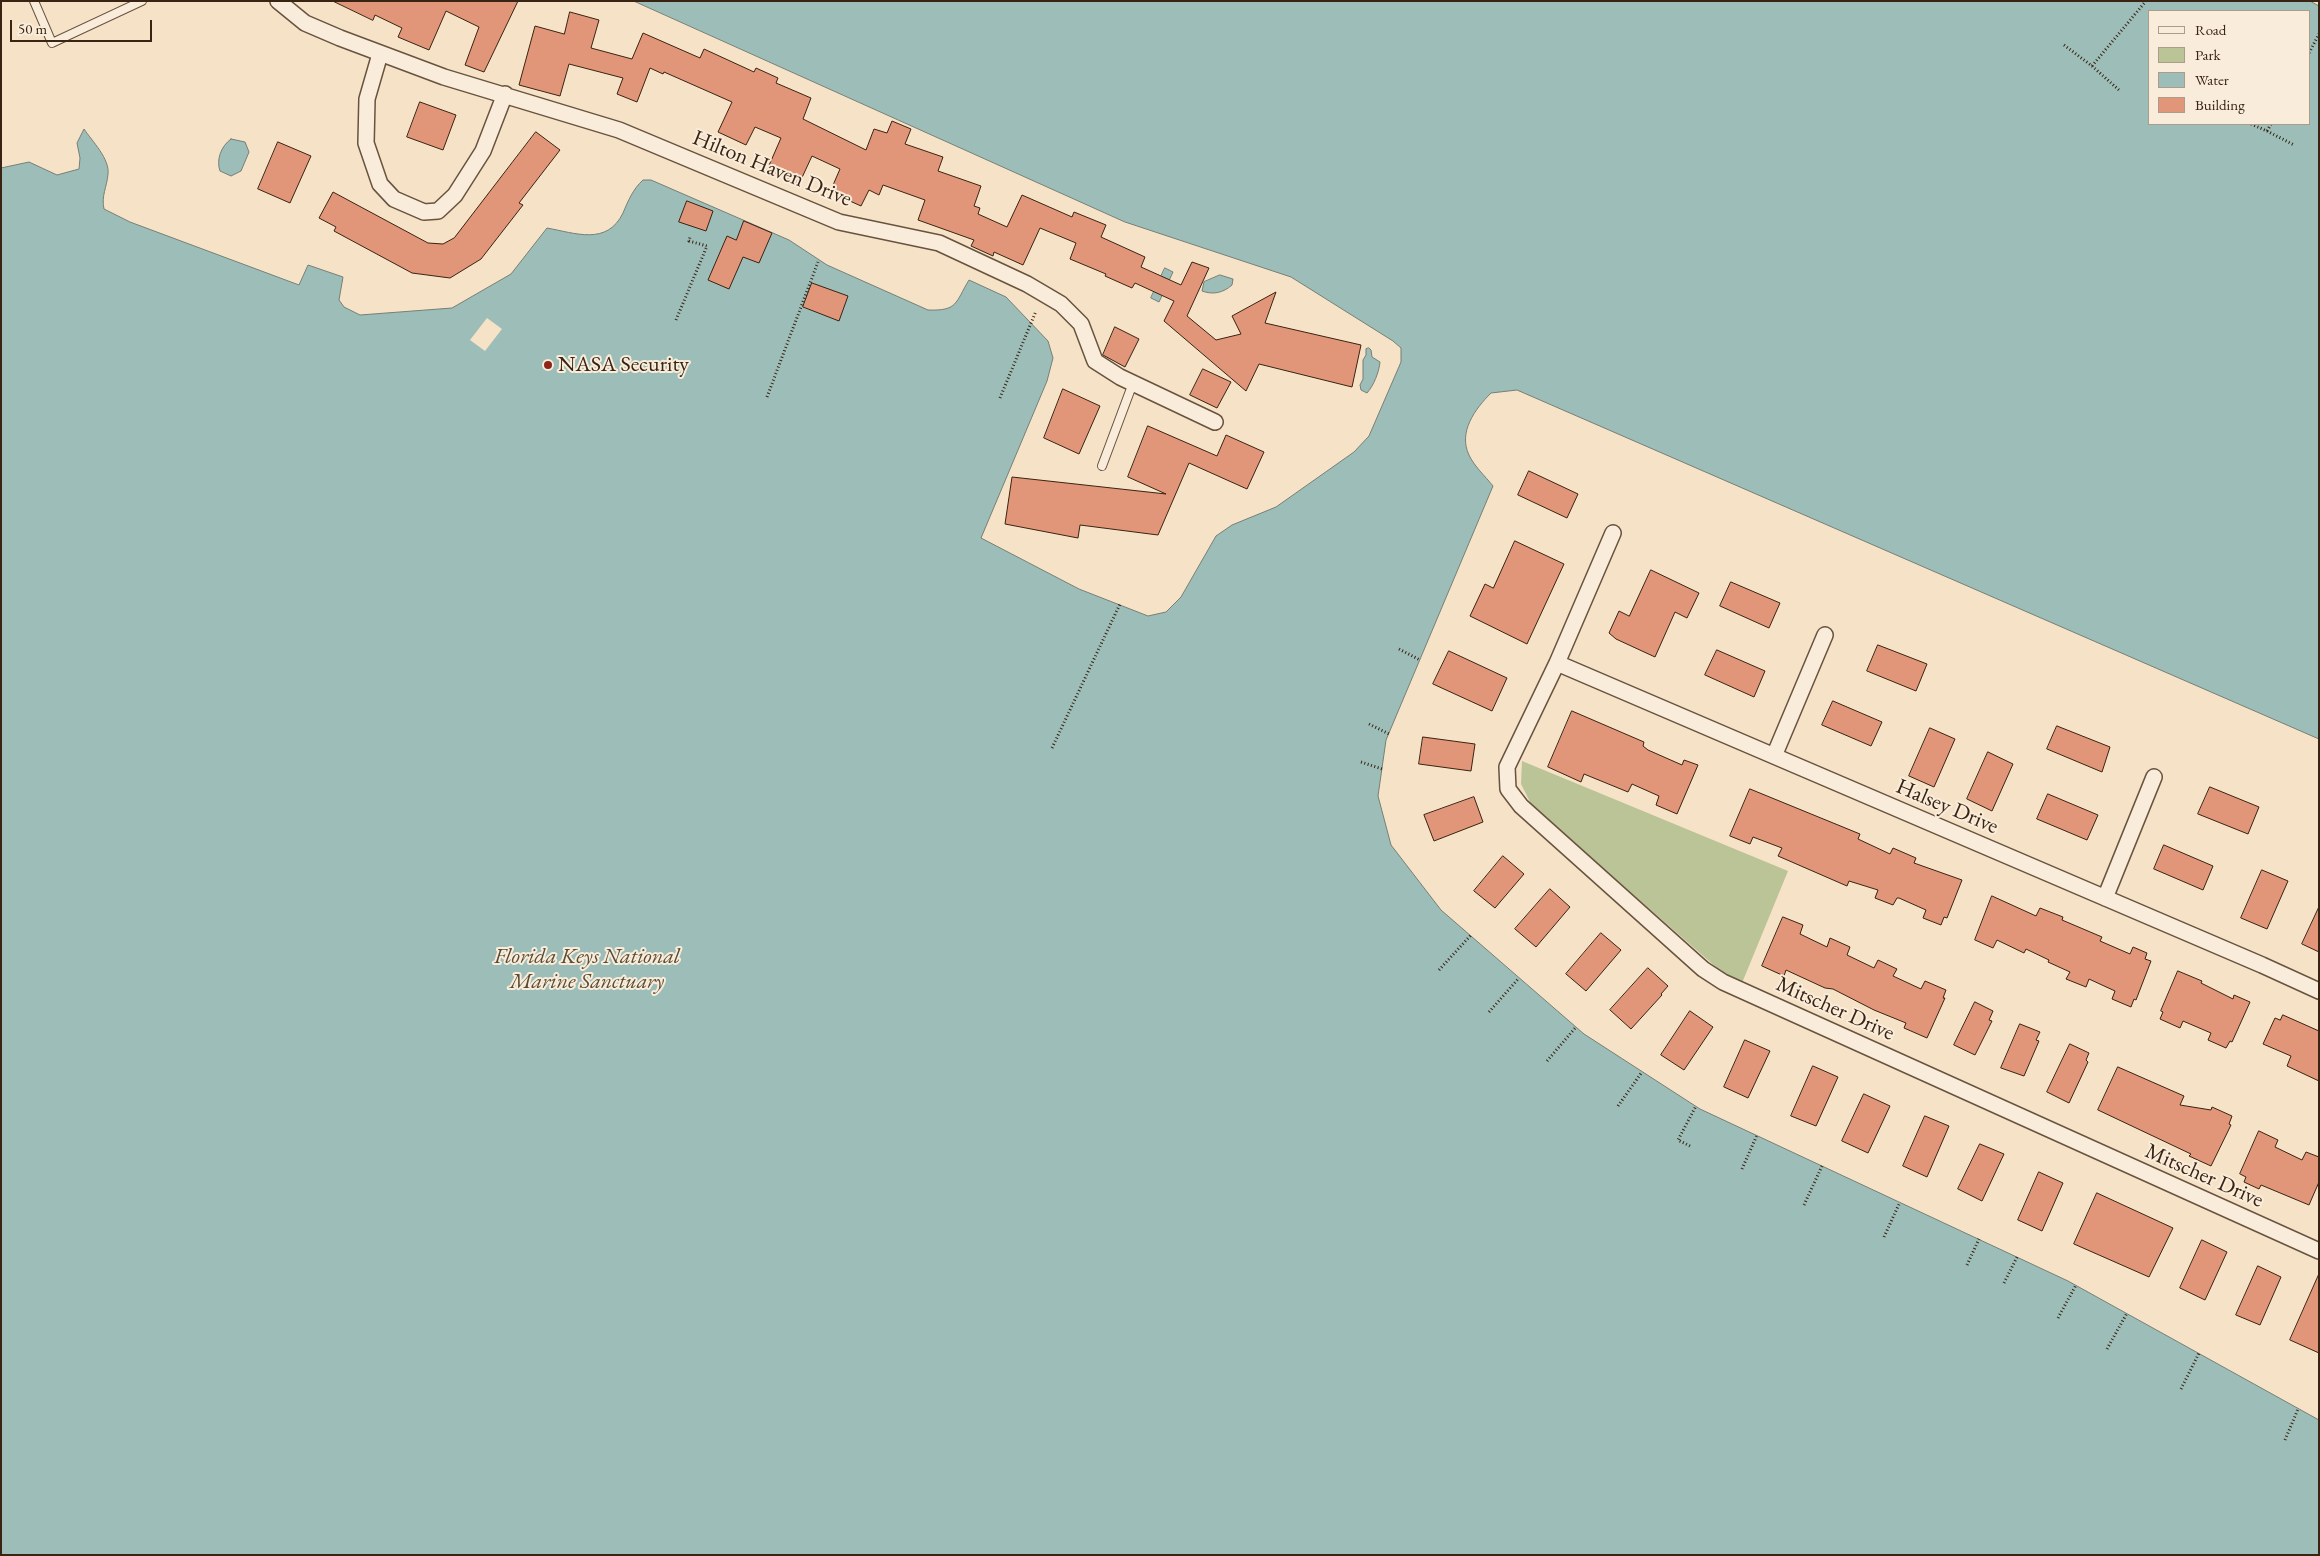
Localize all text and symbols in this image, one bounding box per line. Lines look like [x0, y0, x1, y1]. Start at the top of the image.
scale bar [12, 10, 155, 42]
legend [2148, 10, 2310, 125]
text: 50 m [18, 19, 47, 38]
text: Road [2195, 20, 2226, 39]
text: Park [2195, 45, 2221, 64]
text: Water [2195, 70, 2229, 89]
text: Building [2195, 95, 2245, 114]
street label: Hilton Haven Drive [689, 125, 855, 213]
place label: NASA Security [558, 352, 689, 378]
marker: NASA Security [542, 359, 554, 371]
street label: Halsey Drive [1892, 774, 2002, 840]
park label: Florida Keys National Marine Sanctuary [494, 944, 680, 996]
street label: Mitscher Drive [1772, 971, 1898, 1047]
street label: Mitscher Drive [2141, 1138, 2267, 1214]

